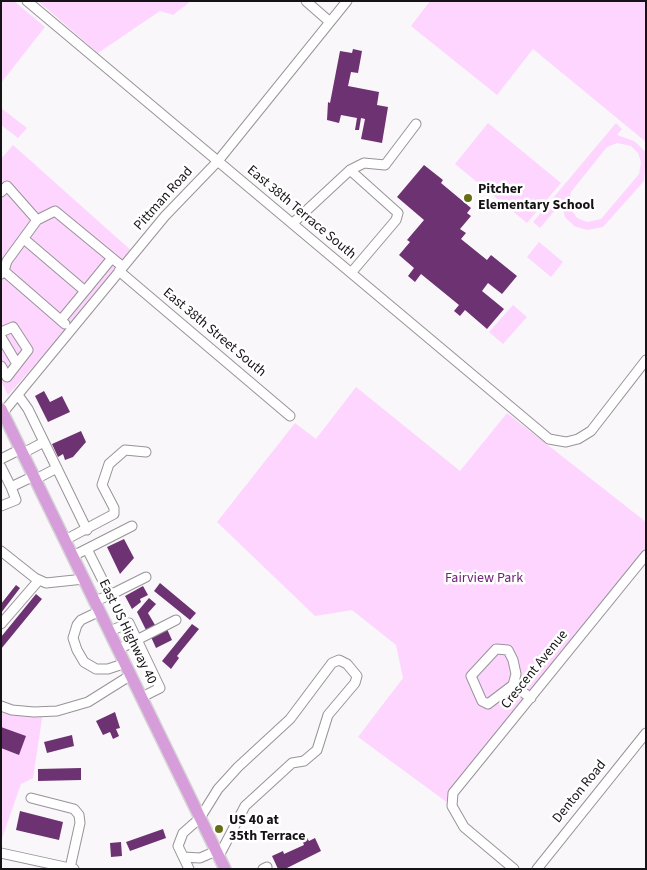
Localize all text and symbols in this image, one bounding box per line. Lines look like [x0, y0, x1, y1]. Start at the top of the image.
street label: East 38th Terrace South [243, 162, 359, 264]
street label: Pittman Road [131, 164, 197, 234]
place label: Pitcher Elementary School [478, 182, 594, 214]
marker: Pitcher Elementary School [462, 192, 474, 204]
street label: East 38th Street South [159, 285, 269, 381]
park label: Fairview Park [445, 571, 523, 587]
street label: East US Highway 40 [94, 577, 160, 687]
street label: Crescent Avenue [498, 627, 572, 713]
street label: Denton Road [550, 757, 610, 827]
place label: US 40 at 35th Terrace [229, 813, 305, 846]
marker: US 40 at 35th Terrace [213, 823, 225, 835]

